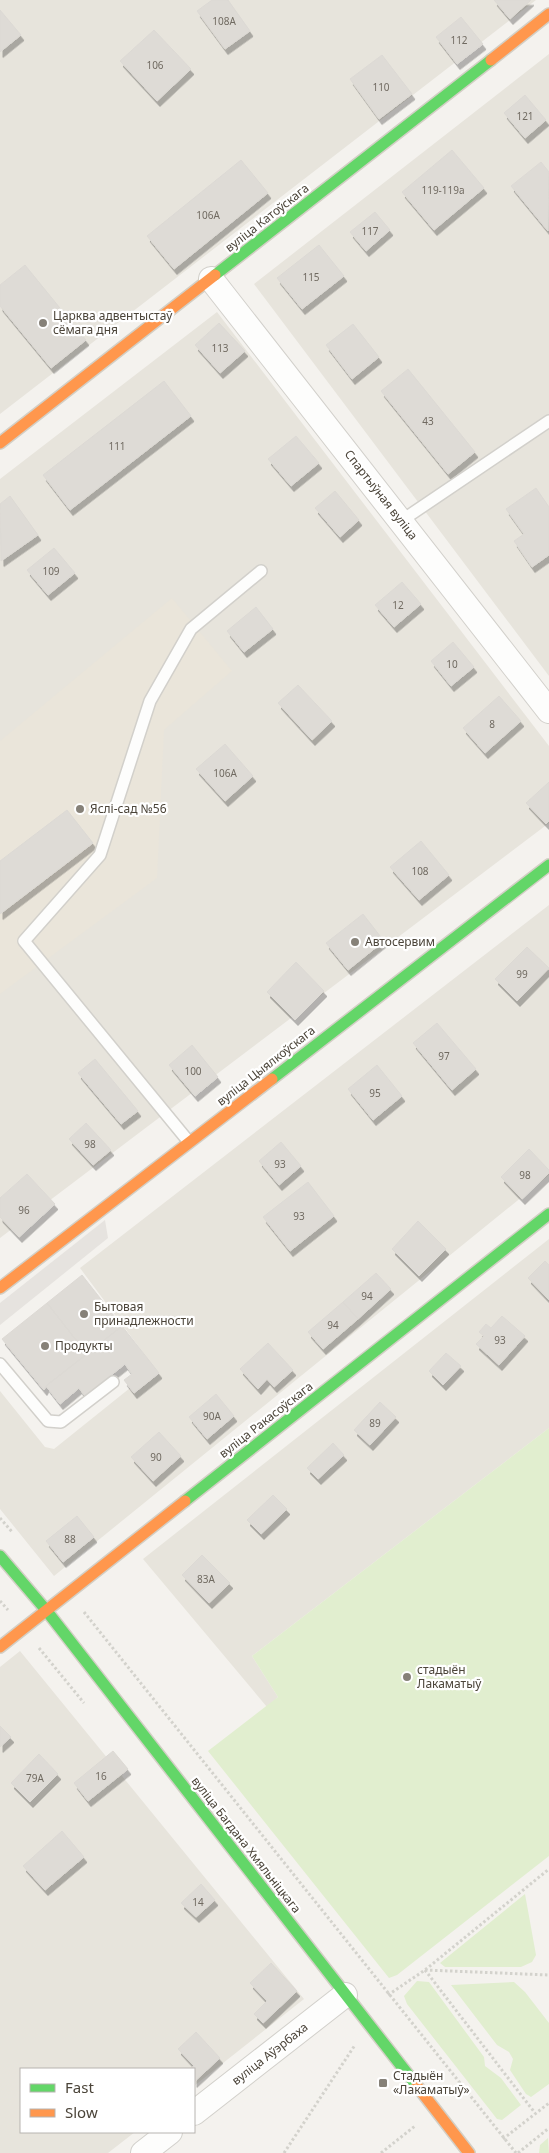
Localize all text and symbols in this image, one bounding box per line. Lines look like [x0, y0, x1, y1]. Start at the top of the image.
house number: 108А [212, 14, 236, 28]
house number: 112 [450, 33, 468, 47]
house number: 106 [146, 58, 164, 72]
house number: 110 [372, 80, 390, 94]
house number: 121 [516, 109, 534, 123]
street label: вуліца Катоўскага [221, 180, 312, 256]
house number: 119-119а [421, 183, 465, 197]
house number: 106А [196, 208, 220, 222]
house number: 117 [361, 224, 379, 238]
house number: 115 [302, 270, 320, 284]
place label: Царква адвентыстаў сёмага дня [53, 307, 173, 338]
marker: Царква адвентыстаў сёмага дня [37, 317, 49, 329]
house number: 113 [211, 341, 229, 355]
house number: 43 [422, 414, 434, 428]
house number: 111 [108, 439, 126, 453]
street label: Спартыўная вуліца [341, 446, 422, 543]
house number: 109 [42, 564, 60, 578]
house number: 12 [392, 598, 404, 612]
house number: 10 [446, 657, 458, 671]
house number: 8 [489, 717, 495, 731]
house number: 106А [213, 766, 237, 780]
place label: Яслі-сад №56 [90, 800, 167, 817]
marker: Яслі-сад №56 [74, 803, 86, 815]
house number: 108 [411, 864, 429, 878]
place label: Автосервим [365, 933, 435, 950]
marker: Автосервим [349, 936, 361, 948]
house number: 99 [516, 967, 528, 981]
street label: вуліца Цыялкоўскага [213, 1022, 318, 1109]
house number: 97 [438, 1049, 450, 1063]
house number: 100 [184, 1064, 202, 1078]
house number: 95 [369, 1086, 381, 1100]
house number: 98 [84, 1137, 96, 1151]
house number: 93 [274, 1157, 286, 1171]
house number: 98 [519, 1168, 531, 1182]
house number: 96 [18, 1203, 30, 1217]
house number: 93 [293, 1209, 305, 1223]
house number: 94 [361, 1289, 373, 1303]
place label: Бытовая принадлежности [94, 1298, 194, 1329]
marker: Бытовая принадлежности [78, 1308, 90, 1320]
house number: 94 [327, 1318, 339, 1332]
house number: 93 [494, 1333, 506, 1347]
place label: Продукты [55, 1337, 113, 1354]
marker: Продукты [39, 1340, 51, 1352]
street label: вуліца Ракасоўскага [215, 1378, 316, 1462]
house number: 90А [203, 1409, 222, 1423]
house number: 89 [369, 1416, 381, 1430]
house number: 90 [150, 1450, 162, 1464]
house number: 88 [64, 1532, 76, 1546]
house number: 83А [197, 1572, 216, 1586]
place label: стадыён Лакаматыў [417, 1661, 482, 1692]
marker: стадыён Лакаматыў [401, 1671, 413, 1683]
house number: 16 [95, 1769, 107, 1783]
house number: 79А [26, 1771, 45, 1785]
street label: вуліца Багдана Хмяльніцкага [188, 1773, 305, 1916]
house number: 14 [192, 1895, 204, 1909]
street label: вуліца Аўэрбаха [228, 2018, 311, 2089]
place label: Стадыён «Лакаматыў» [393, 2067, 470, 2098]
legend [20, 2068, 195, 2133]
text: Fast [65, 2077, 94, 2097]
marker: Стадыён «Лакаматыў» [377, 2077, 389, 2089]
text: Slow [65, 2102, 98, 2122]

